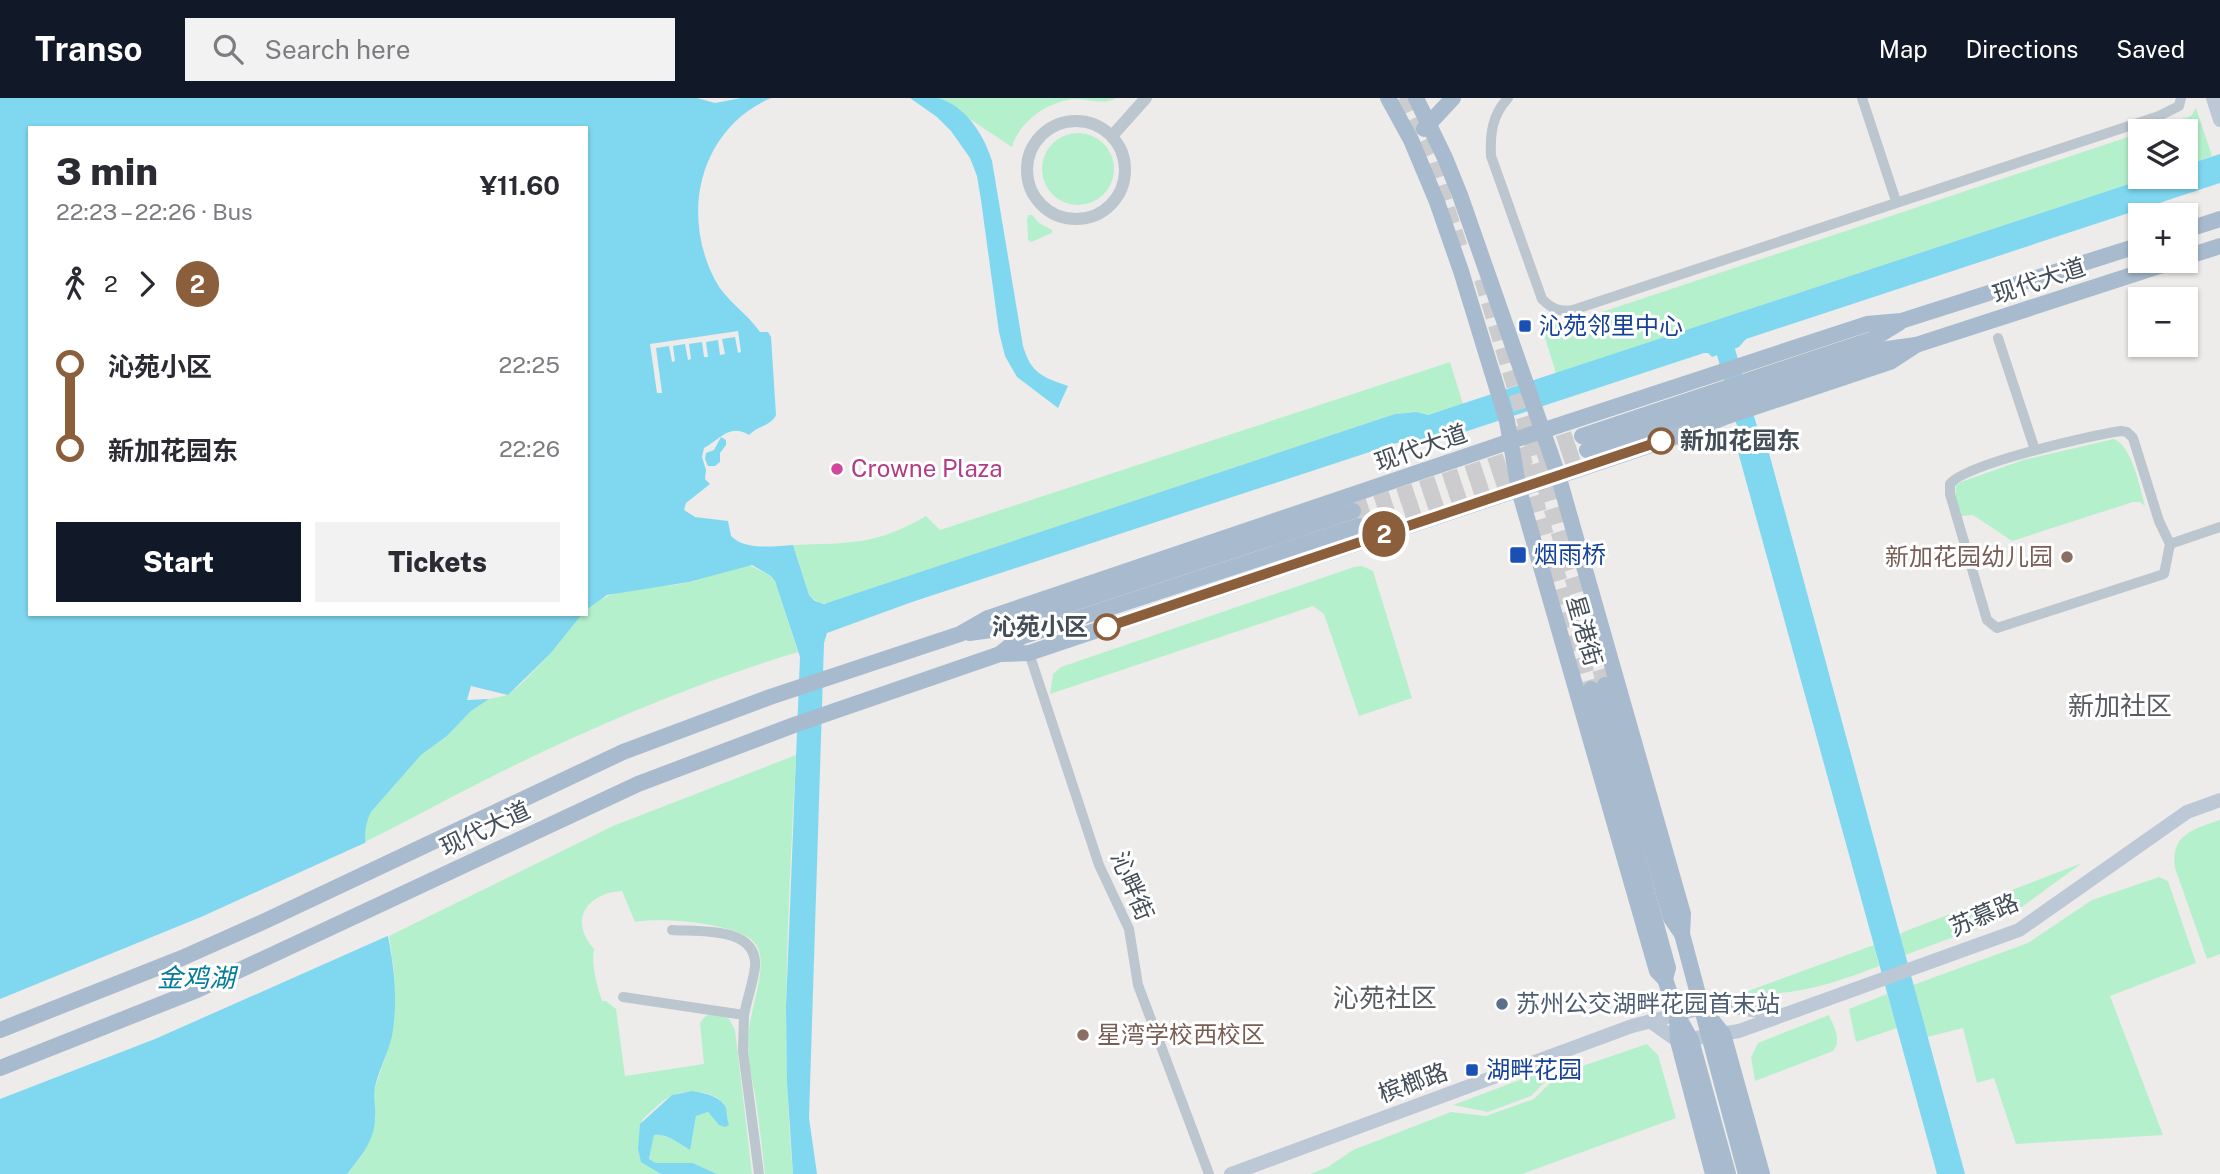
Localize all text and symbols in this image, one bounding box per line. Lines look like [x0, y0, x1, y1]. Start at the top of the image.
search box [185, 18, 675, 81]
text: Transo [35, 30, 143, 68]
icon: search [209, 30, 247, 68]
text: Search here [265, 34, 411, 65]
text: Map [1879, 35, 1928, 63]
text: Directions [1966, 35, 2078, 63]
text: Saved [2116, 35, 2185, 63]
map controls [2128, 119, 2198, 357]
button: layers [2128, 119, 2198, 189]
text: 3 min [56, 149, 158, 194]
text: ¥11.60 [480, 170, 560, 201]
text: 22:23 – 22:26 · Bus [56, 198, 253, 225]
button: + [2128, 203, 2198, 273]
street label: 现代大道 [1989, 252, 2089, 308]
icon: walk [56, 265, 94, 303]
icon: forward [128, 265, 166, 303]
text: 2 [104, 270, 118, 297]
text: 2 [190, 270, 205, 298]
button: − [2128, 287, 2198, 357]
place label: 沁苑邻里中心 [1539, 311, 1683, 339]
marker: 沁苑邻里中心 [1517, 318, 1533, 334]
text: 沁苑小区 [108, 351, 212, 382]
text: 22:25 [498, 351, 560, 378]
street label: 现代大道 [1371, 418, 1471, 476]
place label: 新加花园东 [1680, 426, 1800, 454]
marker: 新加花园东 [1648, 428, 1674, 454]
text: 新加花园东 [108, 435, 238, 466]
text: 22:26 [499, 435, 560, 462]
place label: Crowne Plaza [851, 454, 1003, 482]
marker: Crowne Plaza [829, 461, 845, 477]
line badge: 2 [1361, 511, 1407, 557]
text: 2 [1376, 520, 1392, 548]
button: Start [56, 522, 301, 602]
button: Tickets [315, 522, 560, 602]
place label: 烟雨桥 [1534, 540, 1606, 568]
place label: 新加花园幼儿园 [1885, 542, 2053, 570]
marker: 烟雨桥 [1508, 545, 1528, 565]
marker: 新加花园幼儿园 [2059, 549, 2075, 565]
street label: 星港街 [1562, 592, 1608, 669]
place label: 沁苑小区 [992, 612, 1088, 640]
marker: 沁苑小区 [1094, 614, 1120, 640]
district label: 新加社区 [2068, 690, 2172, 721]
street label: 现代大道 [435, 795, 534, 861]
street label: 沁畔街 [1106, 847, 1160, 924]
street label: 苏慕路 [1945, 887, 2022, 941]
water label: 金鸡湖 [157, 962, 239, 993]
district label: 沁苑社区 [1333, 982, 1437, 1013]
place label: 苏州公交湖畔花园首末站 [1516, 989, 1780, 1017]
marker: 苏州公交湖畔花园首末站 [1494, 996, 1510, 1012]
place label: 星湾学校西校区 [1097, 1020, 1265, 1048]
marker: 星湾学校西校区 [1075, 1027, 1091, 1043]
place label: 湖畔花园 [1486, 1055, 1582, 1083]
street label: 槟榔路 [1374, 1057, 1451, 1108]
marker: 湖畔花园 [1464, 1062, 1480, 1078]

